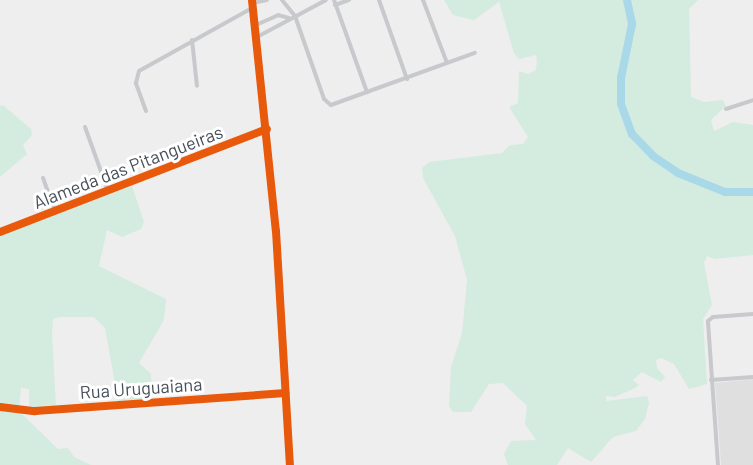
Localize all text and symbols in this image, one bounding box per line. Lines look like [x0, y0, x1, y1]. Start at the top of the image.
street label: Alameda das Pitangueiras [30, 121, 226, 213]
street label: Rua Uruguaiana [79, 373, 203, 403]

